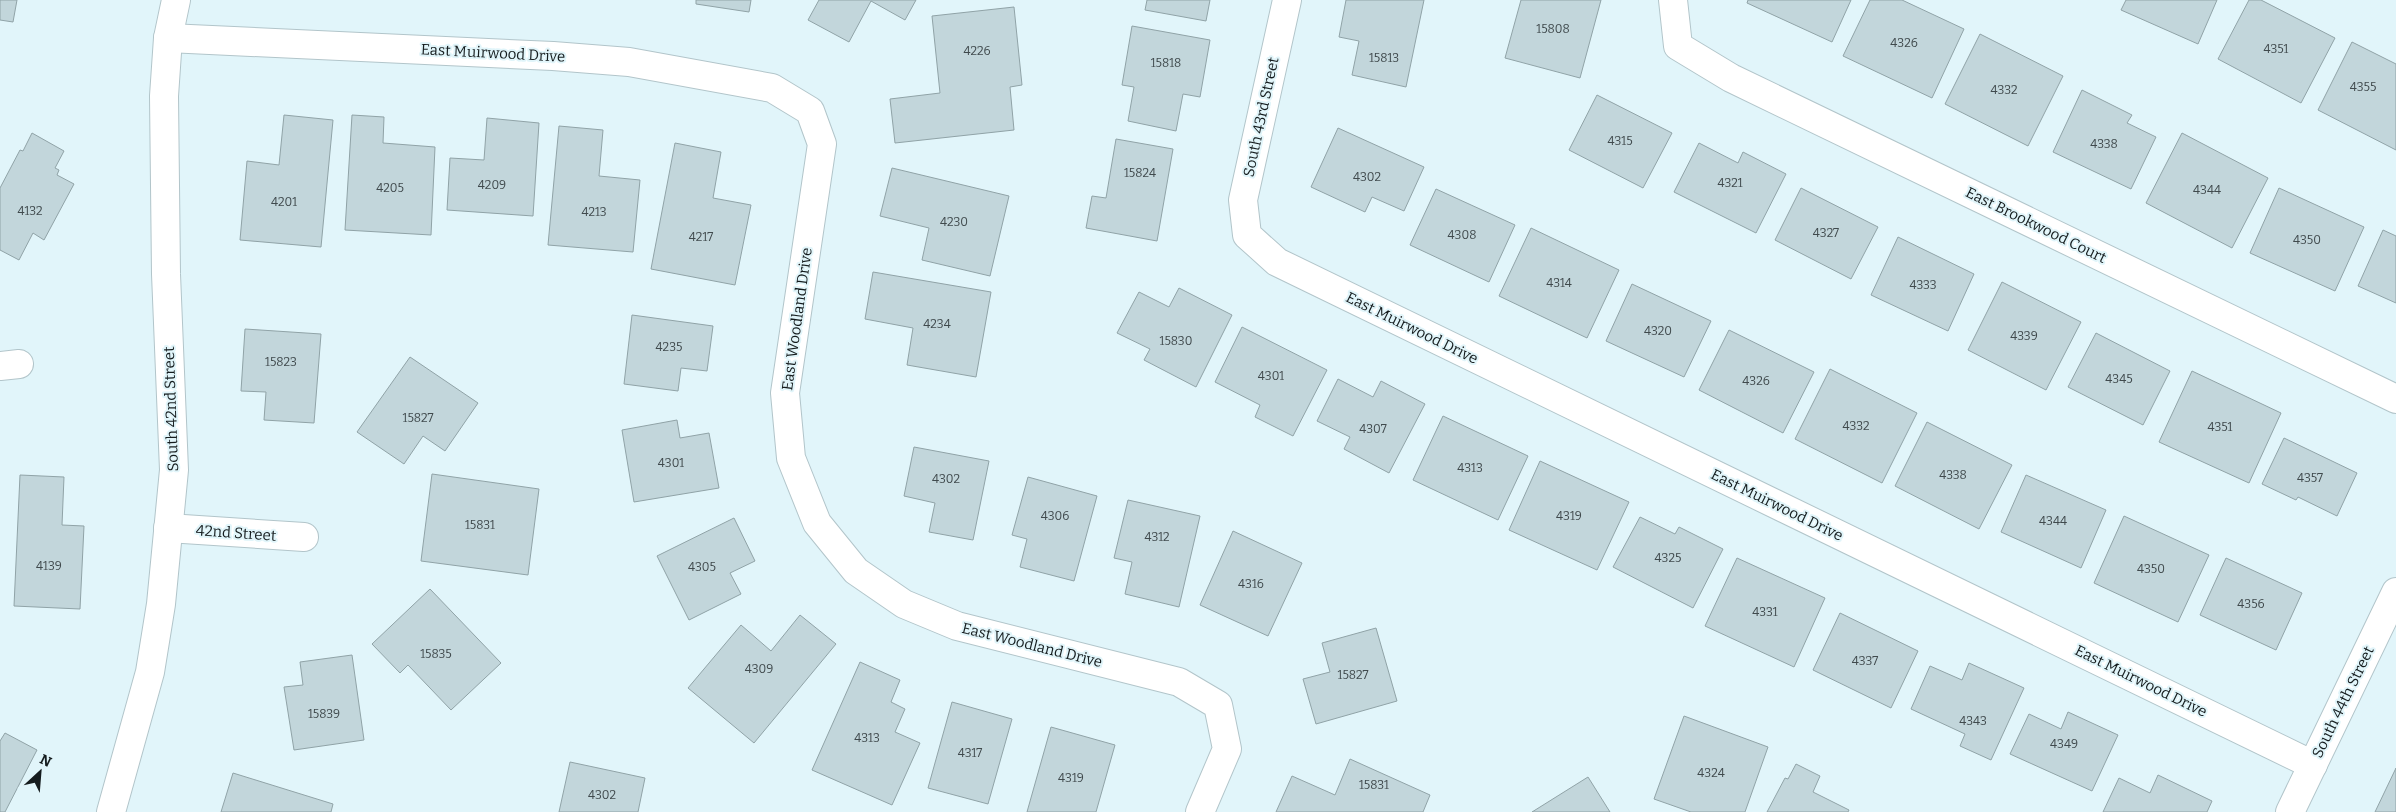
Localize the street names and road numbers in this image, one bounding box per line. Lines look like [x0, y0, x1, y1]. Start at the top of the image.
street label: East Muirwood Drive [420, 40, 566, 66]
street label: South 43rd Street [1240, 55, 1283, 178]
street label: East Brookwood Court [1963, 183, 2110, 267]
street label: East Woodland Drive [778, 246, 816, 392]
street label: East Muirwood Drive [1343, 288, 1481, 368]
street label: South 42nd Street [160, 346, 182, 472]
street label: East Muirwood Drive [1708, 465, 1846, 545]
street label: 42nd Street [195, 521, 277, 545]
street label: East Woodland Drive [960, 619, 1104, 671]
street label: East Muirwood Drive [2072, 641, 2210, 721]
street label: South 44th Street [2308, 643, 2378, 761]

